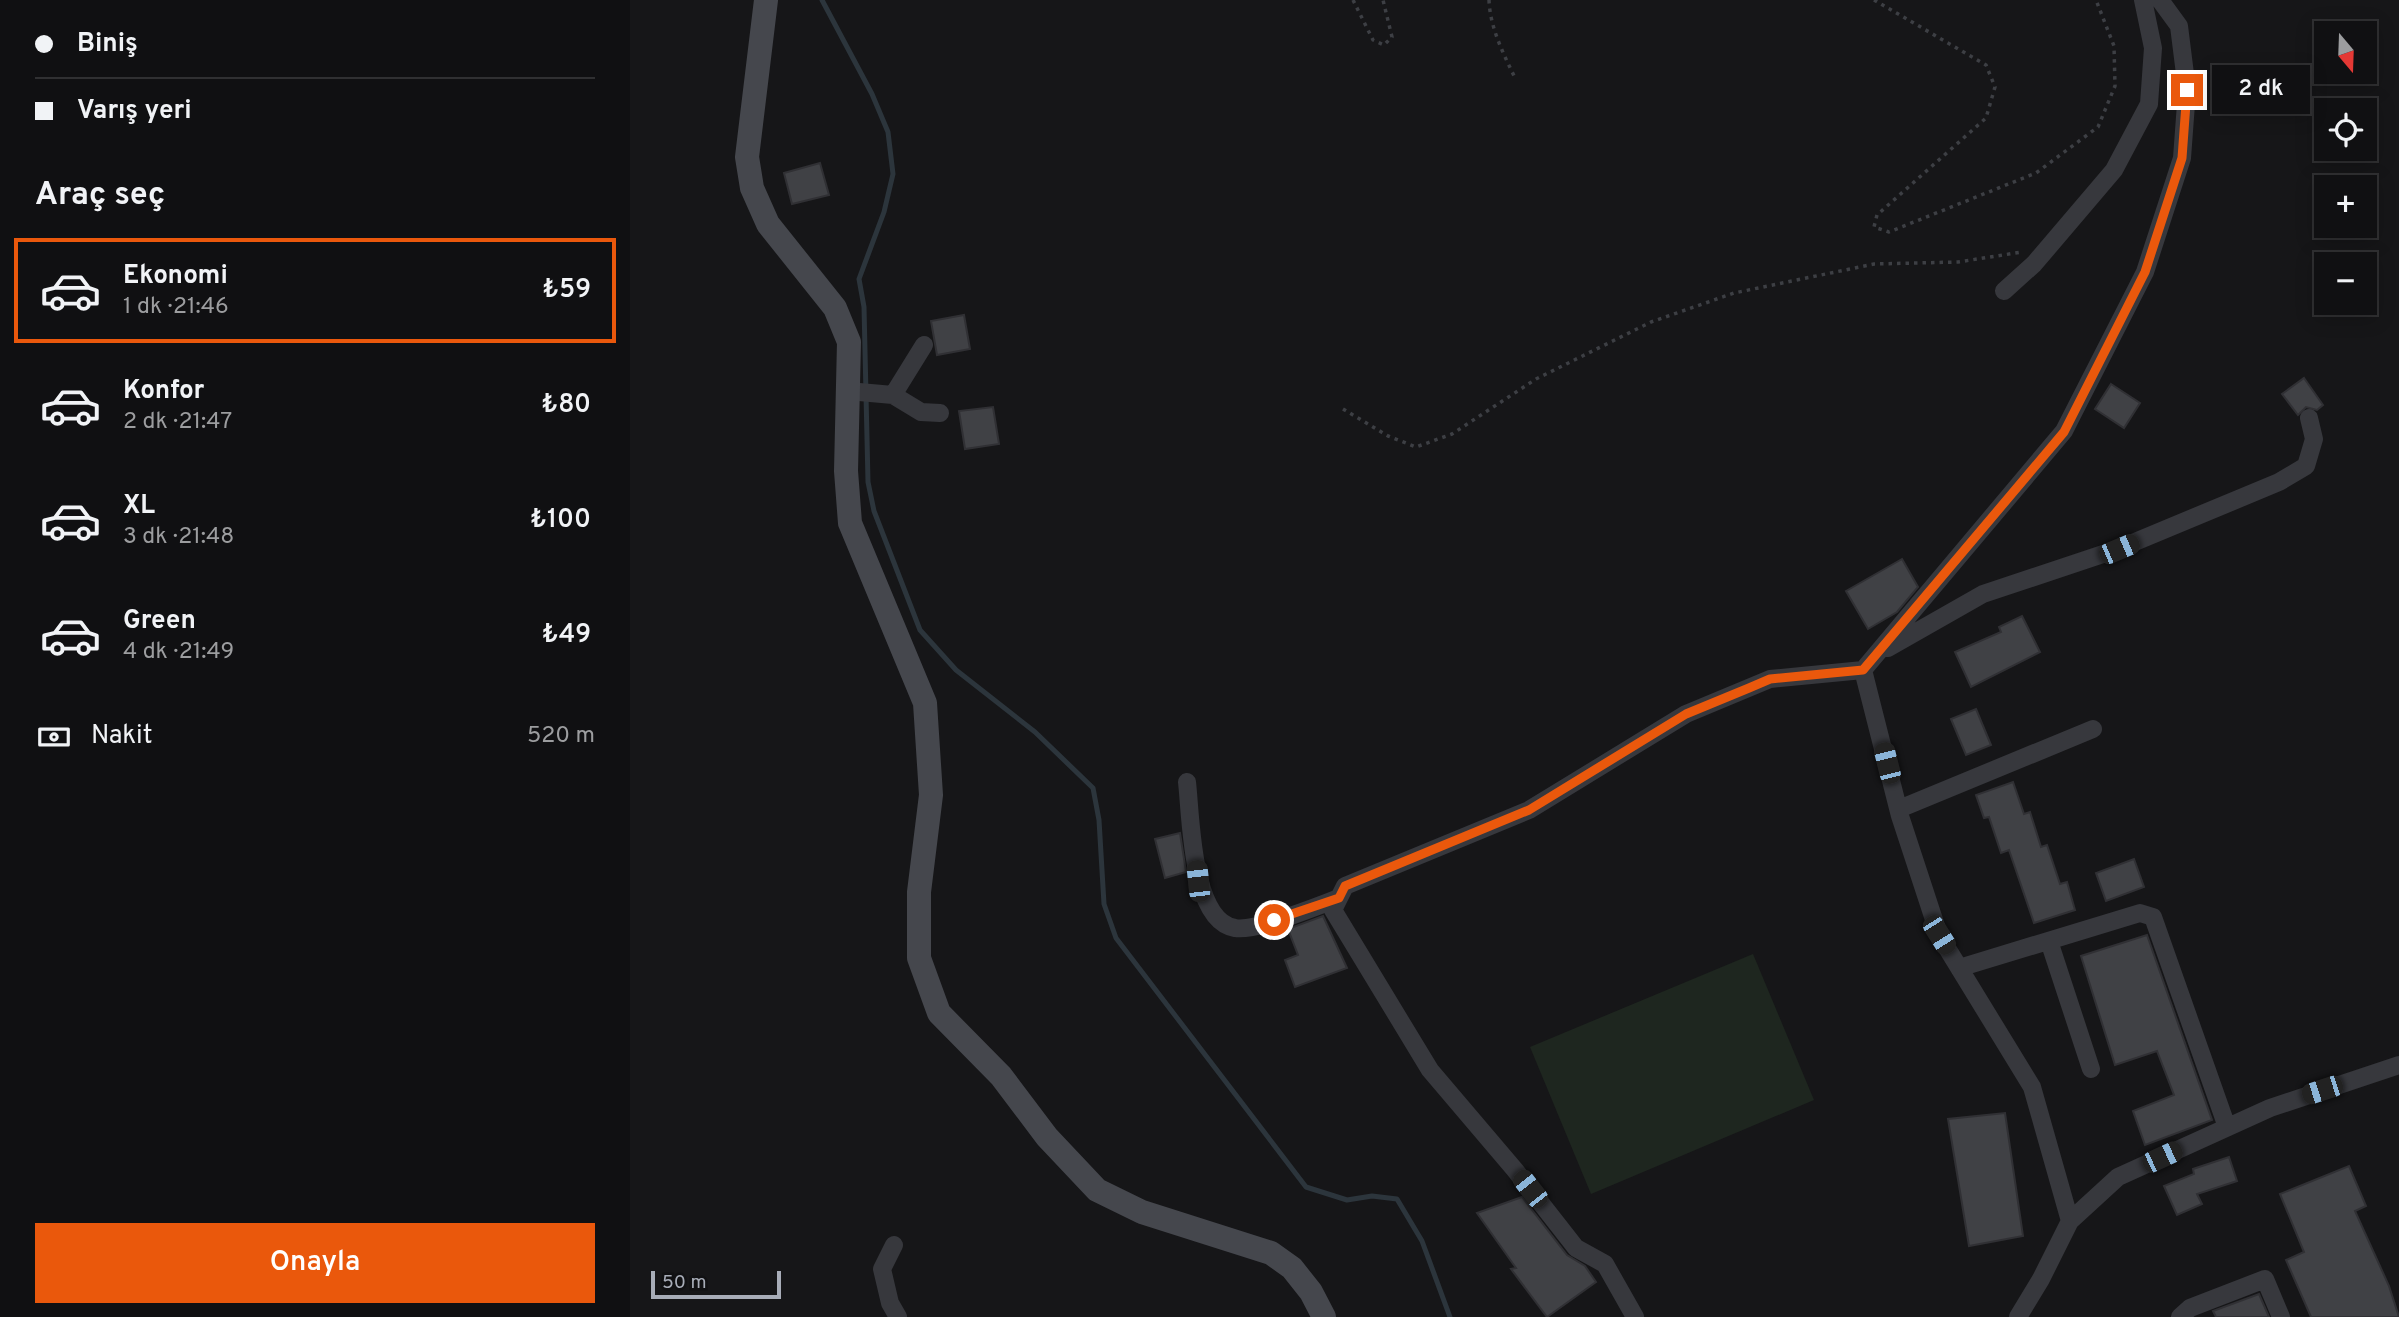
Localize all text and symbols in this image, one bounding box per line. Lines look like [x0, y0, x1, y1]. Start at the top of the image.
north arrow [2314, 21, 2376, 84]
map controls [2314, 21, 2377, 315]
text: Biniş [77, 28, 138, 61]
callout: 2 dk [2212, 66, 2310, 114]
route end [2171, 74, 2203, 106]
text: 2 dk [2238, 75, 2284, 104]
text: Varış yeri [77, 95, 192, 128]
button: locate [2314, 98, 2377, 161]
button: + [2314, 175, 2377, 238]
text: Araç seç [35, 176, 165, 216]
button: − [2314, 252, 2377, 315]
icon: car [39, 259, 102, 322]
text: Ekonomi [123, 260, 228, 293]
text: ₺59 [542, 274, 591, 307]
text: 1 dk · 21:46 [123, 293, 229, 322]
icon: car [39, 374, 102, 437]
text: Konfor [123, 375, 204, 408]
text: ₺80 [541, 389, 591, 422]
text: 2 dk · 21:47 [123, 408, 232, 437]
icon: car [39, 489, 102, 552]
text: XL [123, 490, 155, 523]
text: ₺100 [530, 504, 591, 537]
text: 3 dk · 21:48 [123, 523, 234, 552]
car [2096, 531, 2143, 567]
icon: car [39, 604, 102, 667]
text: Green [123, 605, 196, 638]
text: ₺49 [542, 619, 591, 652]
text: 4 dk · 21:49 [123, 638, 234, 667]
icon: cash [35, 718, 73, 756]
text: Nakit [91, 720, 153, 753]
text: 520 m [527, 722, 595, 751]
car [1872, 740, 1903, 786]
car [1186, 859, 1211, 903]
route start [1258, 904, 1290, 936]
car [1919, 912, 1960, 958]
car [2299, 1074, 2346, 1106]
car [2139, 1139, 2186, 1175]
car [1509, 1166, 1552, 1212]
button: Onayla [35, 1223, 595, 1303]
scale bar [651, 1268, 780, 1300]
text: 50 m [662, 1271, 707, 1295]

